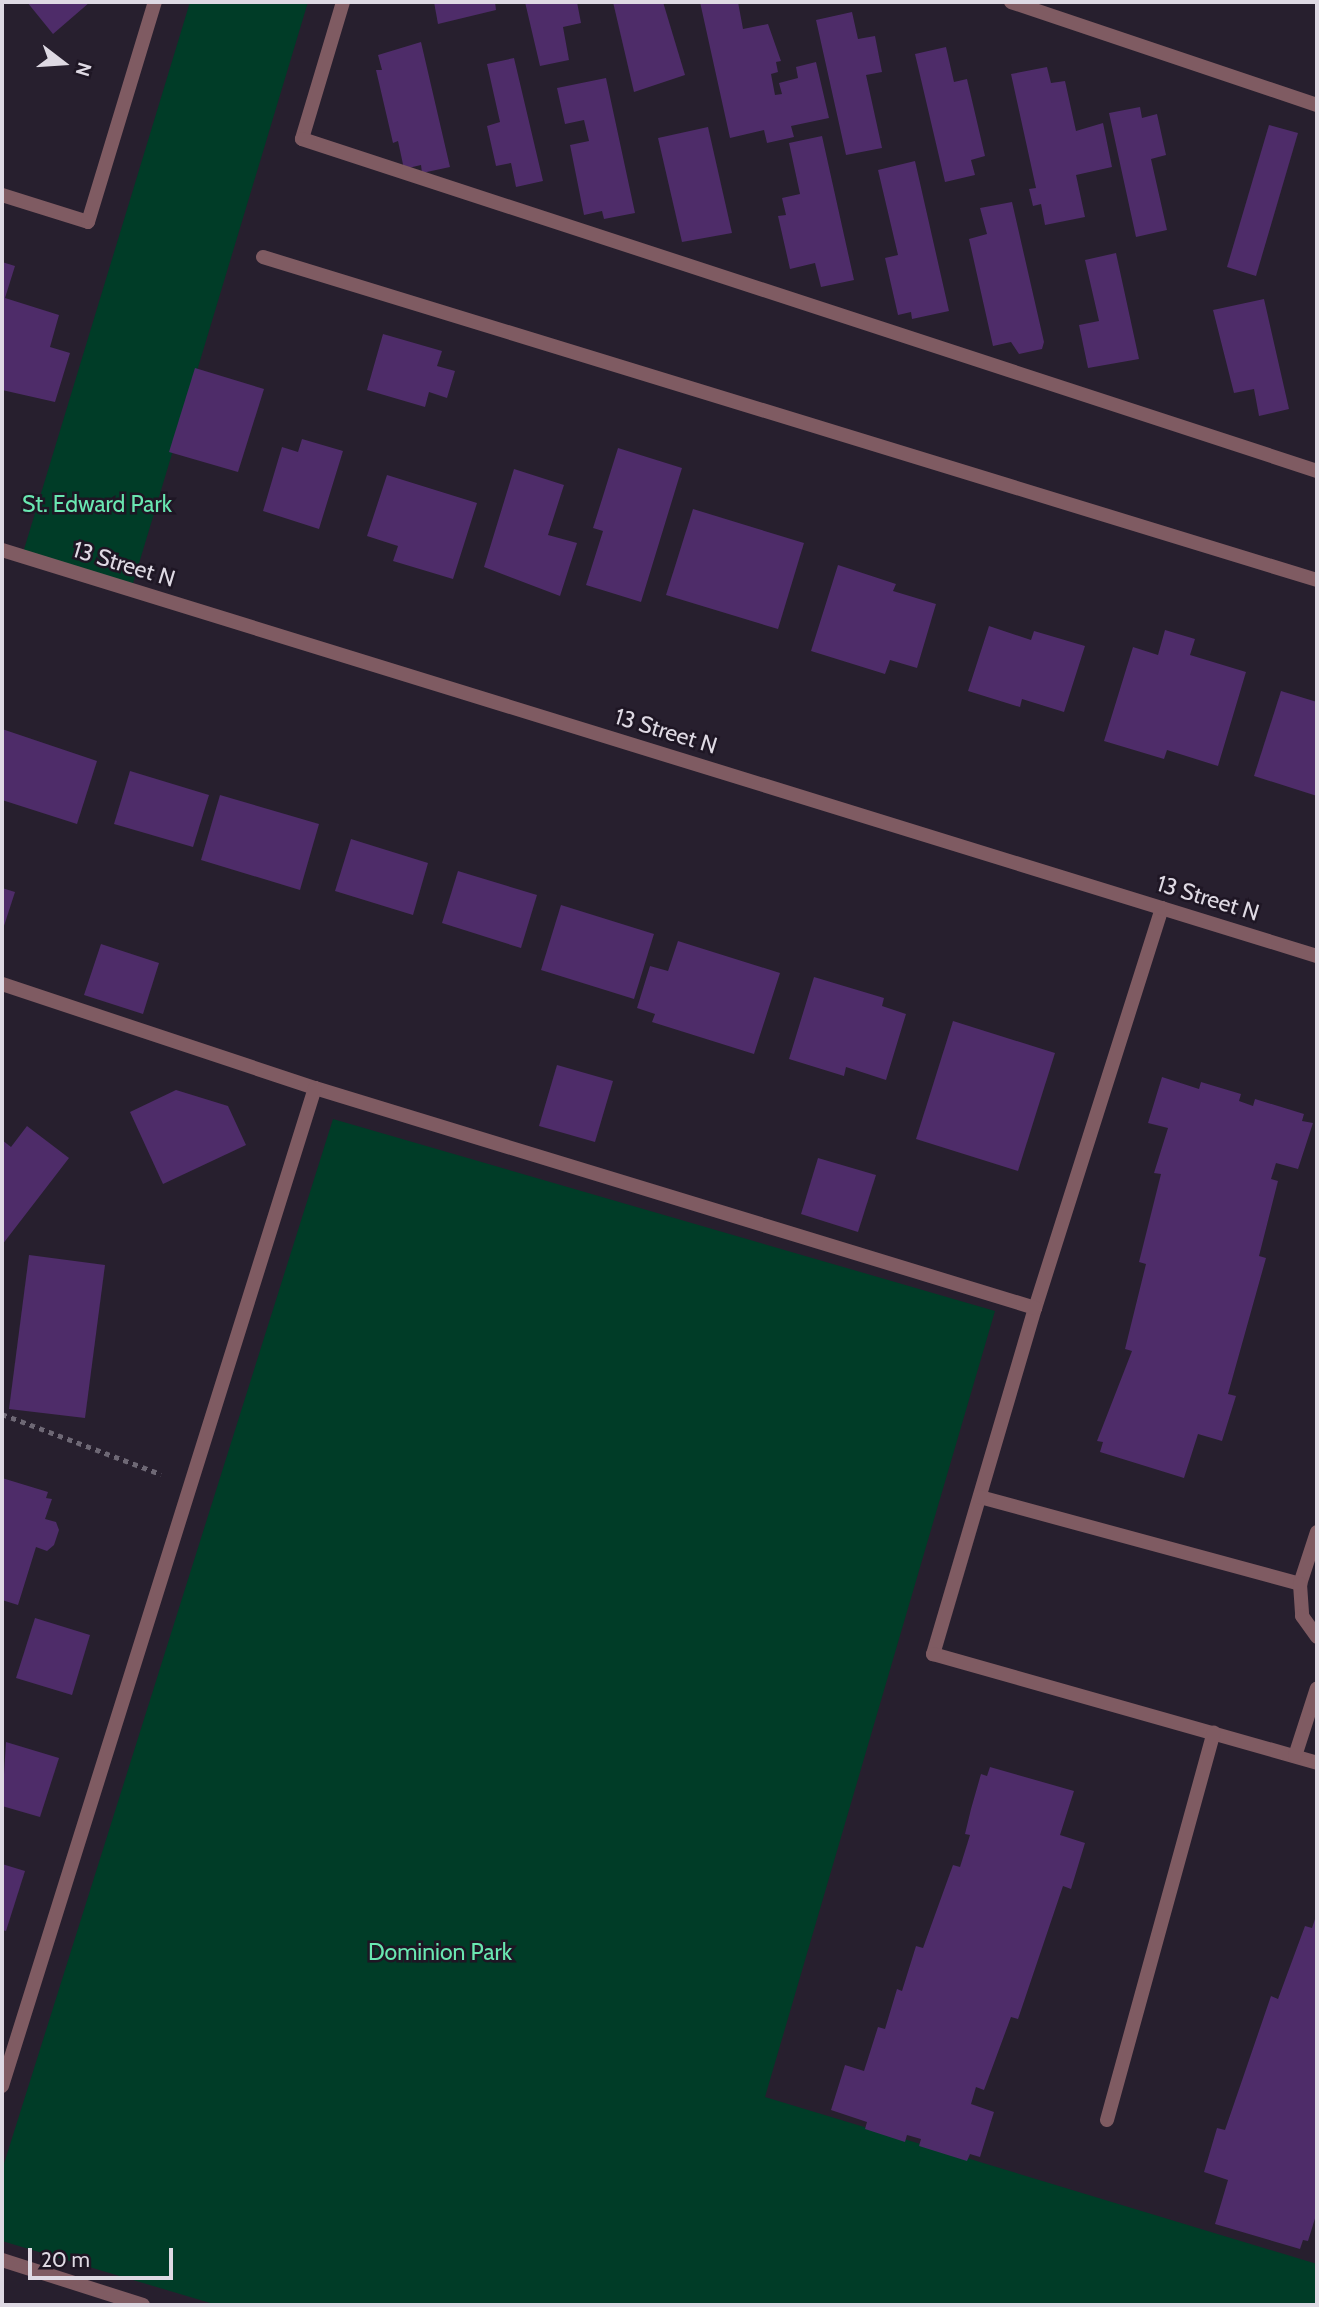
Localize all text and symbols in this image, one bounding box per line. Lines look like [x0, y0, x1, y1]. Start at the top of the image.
north arrow [28, 28, 98, 98]
text: N [71, 59, 97, 79]
park label: St. Edward Park [22, 490, 172, 518]
street label: 13 Street N [69, 535, 179, 593]
street label: 13 Street N [611, 702, 721, 760]
street label: 13 Street N [1153, 869, 1263, 927]
park label: Dominion Park [368, 1938, 512, 1966]
scale bar [32, 2234, 177, 2278]
text: 20 m [41, 2247, 90, 2272]

